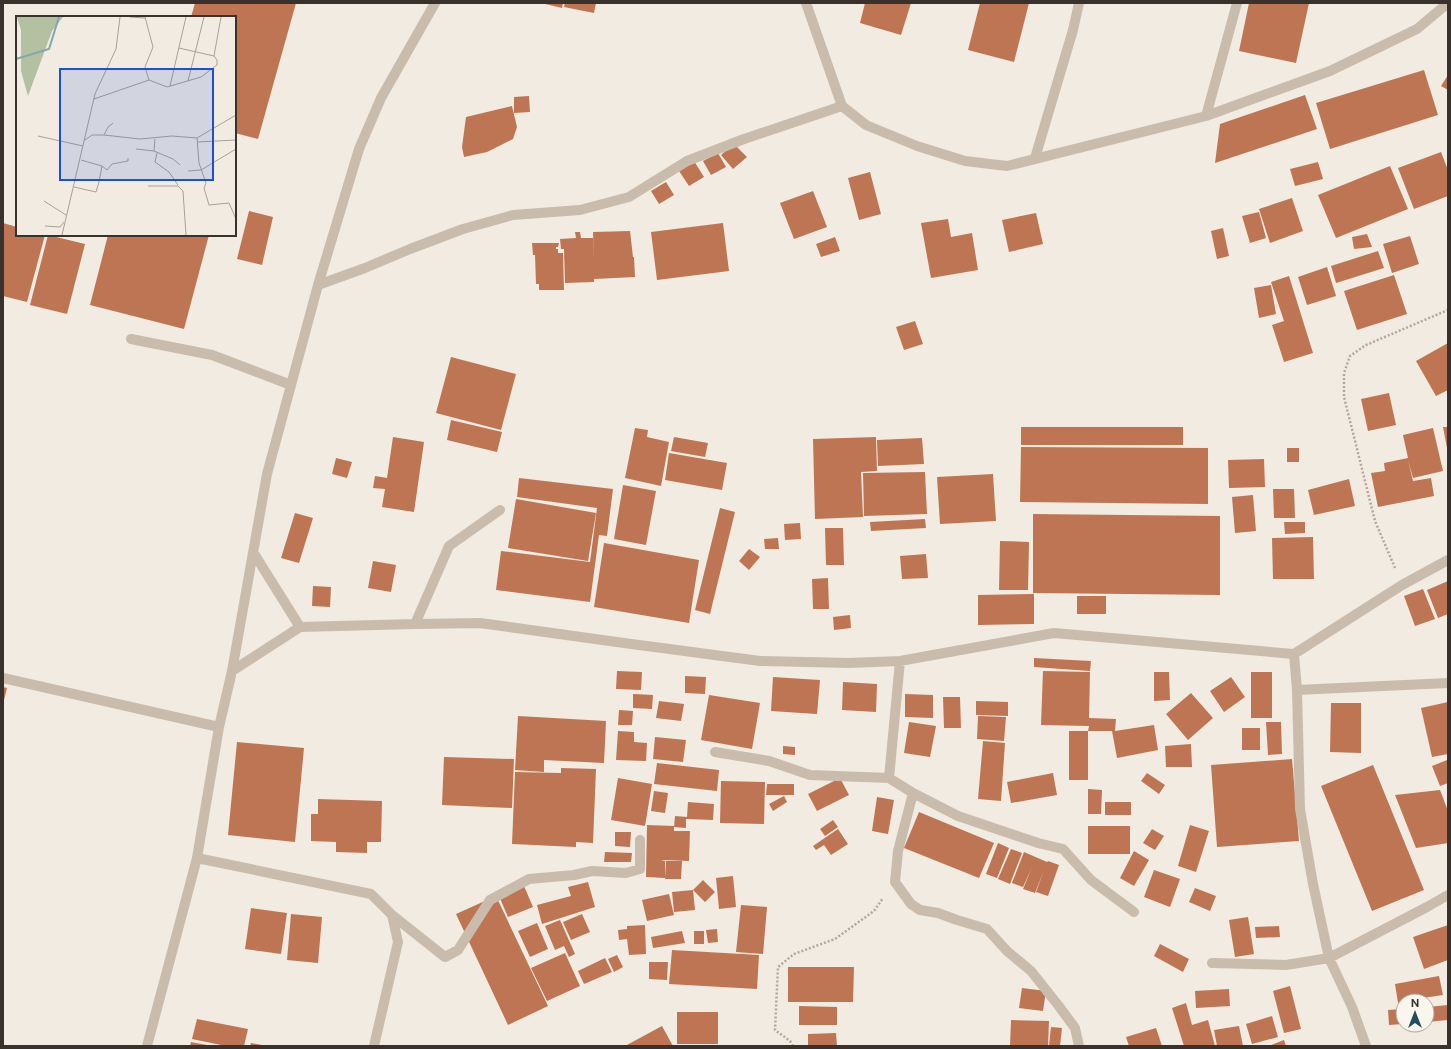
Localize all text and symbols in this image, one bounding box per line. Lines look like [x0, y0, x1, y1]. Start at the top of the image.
inset map [16, 16, 236, 236]
north arrow [1395, 993, 1435, 1033]
text: N [1411, 997, 1419, 1009]

